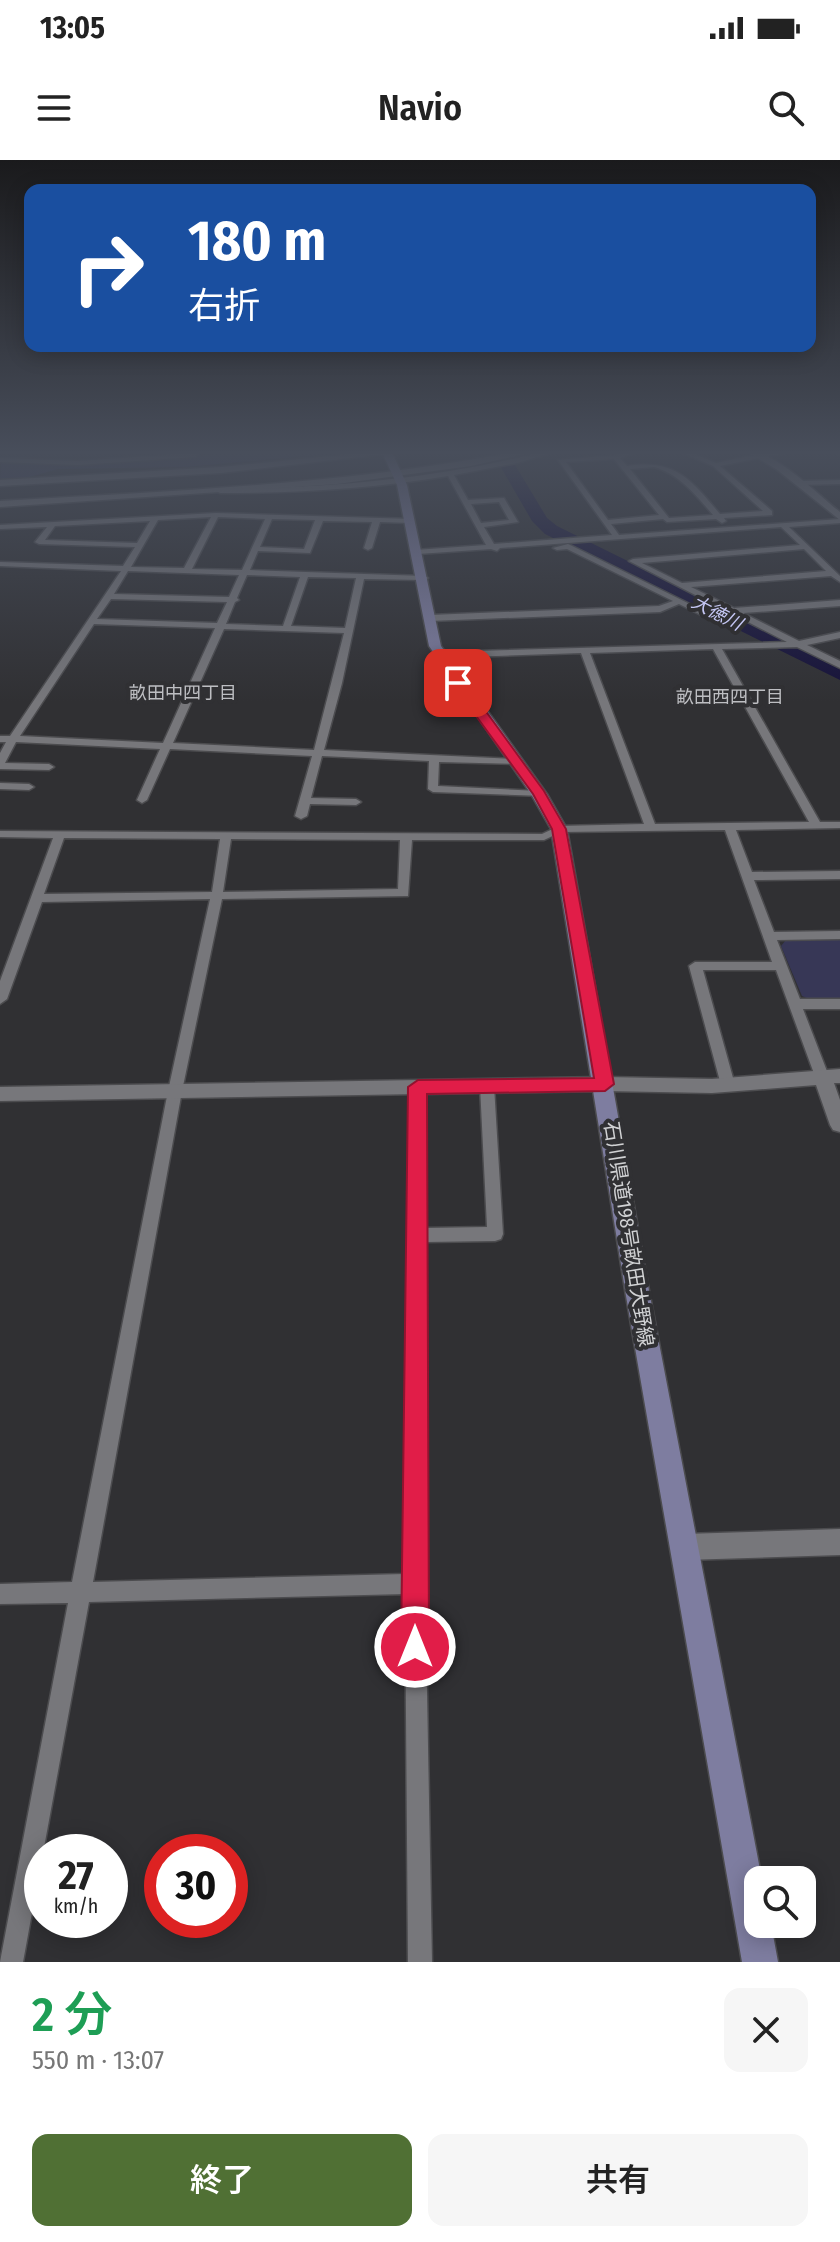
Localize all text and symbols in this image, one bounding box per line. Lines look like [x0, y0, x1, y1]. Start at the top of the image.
text: 13:05 [40, 10, 105, 46]
icon: menu [32, 86, 76, 130]
text: Navio [378, 86, 462, 130]
icon: search [764, 86, 808, 130]
text: 180 m [188, 208, 326, 275]
icon: right [56, 216, 160, 320]
text: 右折 [188, 284, 260, 328]
water label: 大徳川 [688, 591, 748, 636]
pin [424, 649, 492, 717]
icon: arrive [436, 661, 480, 705]
district label: 畝田中四丁目 [129, 682, 237, 704]
district label: 畝田西四丁目 [676, 686, 784, 708]
street label: 石川県道198号畝田大野線 [599, 1120, 659, 1348]
position arrow [373, 1605, 457, 1689]
speed limit sign: 30 [144, 1834, 248, 1938]
text: 27 [58, 1852, 94, 1900]
map controls [744, 1866, 816, 1938]
button: search [744, 1866, 816, 1938]
text: km/h [54, 1894, 98, 1918]
text: 2 分 [32, 1986, 112, 2044]
button: close [724, 1988, 808, 2072]
text: 550 m · 13:07 [32, 2045, 164, 2076]
button: 終了 [32, 2134, 412, 2226]
button: 共有 [428, 2134, 808, 2226]

